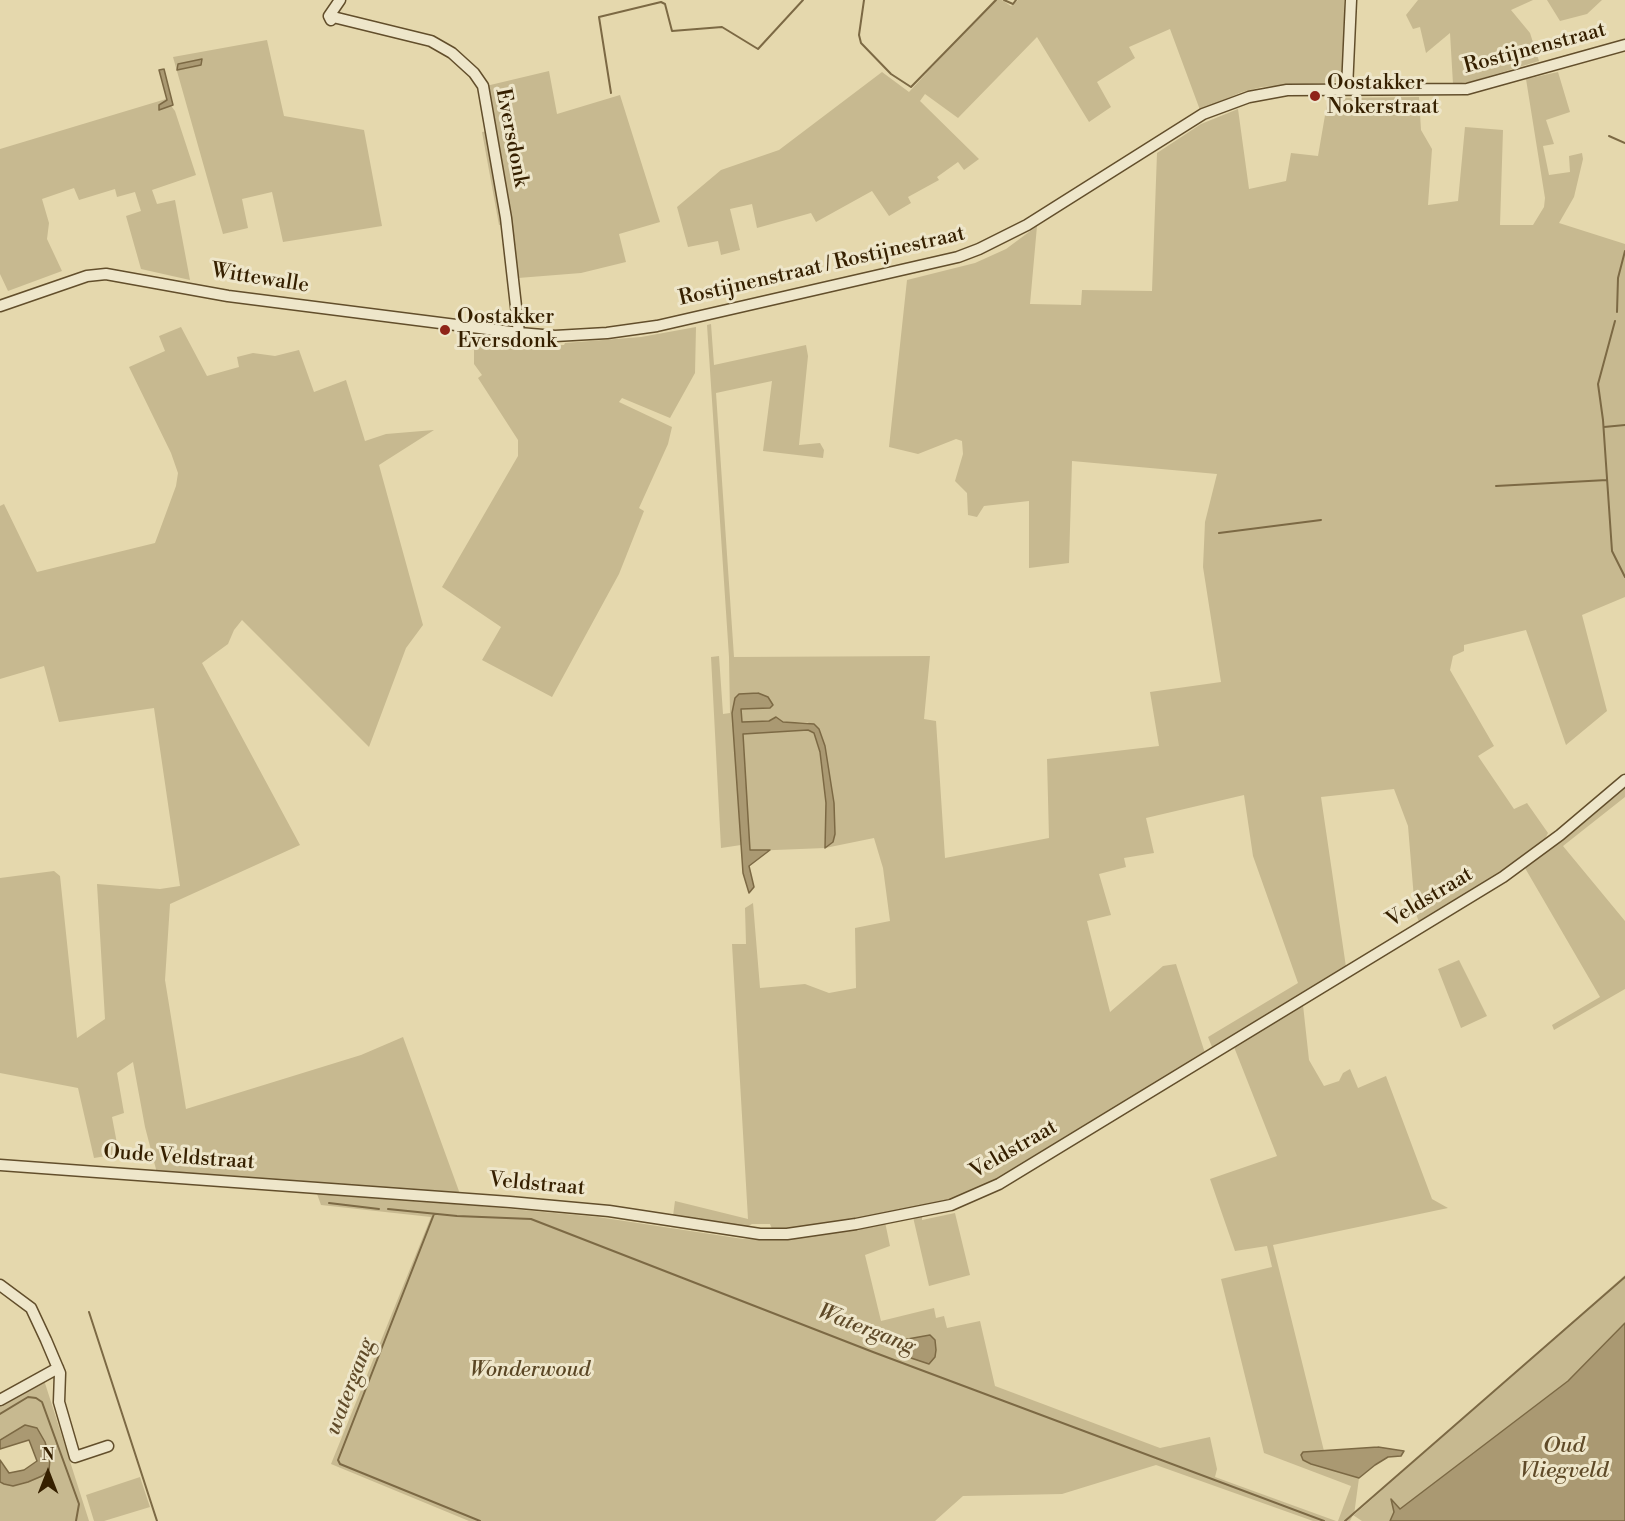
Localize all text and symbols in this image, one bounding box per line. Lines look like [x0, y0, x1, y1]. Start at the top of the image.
street label: Rostijnenstraat [1461, 18, 1609, 80]
place label: Oostakker Nokerstraat [1327, 71, 1439, 121]
street label: Eversdonk [489, 86, 533, 190]
marker: Oostakker Nokerstraat [1308, 89, 1322, 103]
street label: Rostijnenstraat / Rostijnestraat [676, 222, 968, 312]
street label: Wittewalle [209, 259, 311, 299]
place label: Oostakker Eversdonk [457, 305, 557, 355]
marker: Oostakker Eversdonk [438, 323, 452, 337]
street label: Veldstraat [1382, 862, 1478, 934]
street label: Veldstraat [966, 1115, 1062, 1185]
street label: Oude Veldstraat [102, 1140, 256, 1176]
street label: Veldstraat [488, 1168, 586, 1202]
water label: Watergang [814, 1299, 918, 1361]
water label: watergang [320, 1335, 382, 1439]
park label: Wonderwoud [470, 1358, 590, 1384]
water label: Oud Vliegveld [1520, 1434, 1608, 1486]
north arrow [18, 1443, 78, 1503]
text: N [42, 1445, 54, 1465]

